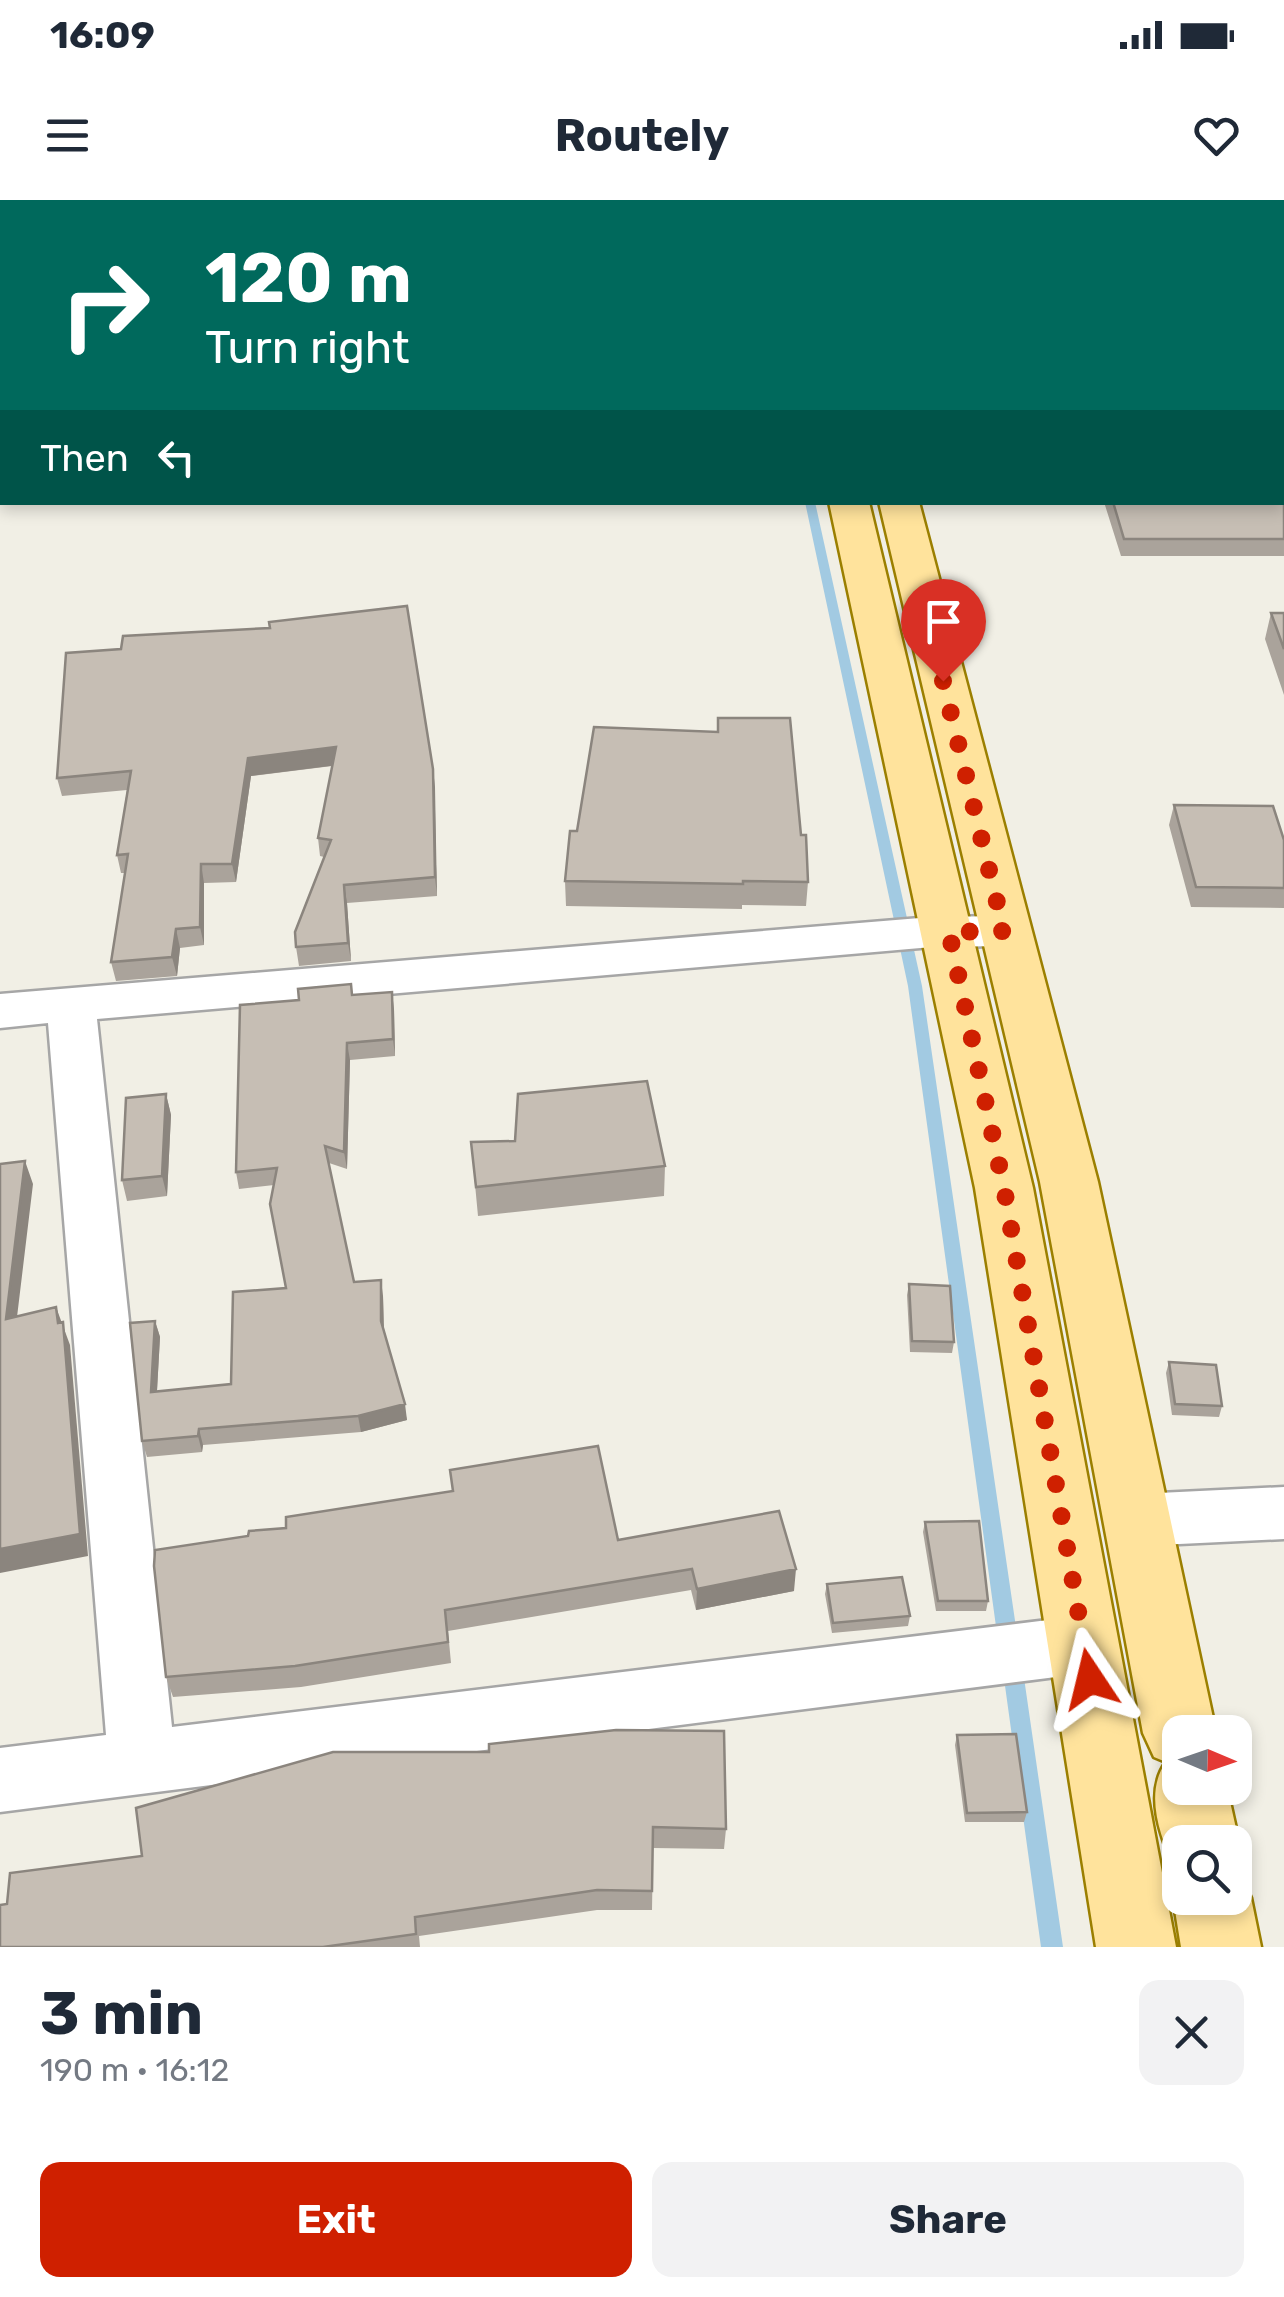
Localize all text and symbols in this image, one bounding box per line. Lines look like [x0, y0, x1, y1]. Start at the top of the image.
text: 16:09 [50, 12, 155, 58]
icon: menu [40, 108, 95, 163]
icon: heart [1189, 108, 1244, 163]
text: Routely [555, 109, 729, 162]
text: 120 m [205, 237, 412, 320]
icon: right [40, 240, 170, 370]
text: Turn right [205, 321, 409, 374]
icon: left [149, 430, 204, 485]
text: Then [40, 435, 129, 481]
pin [901, 579, 986, 682]
icon: arrive [916, 594, 971, 649]
position arrow [1038, 1627, 1142, 1731]
north arrow [1162, 1715, 1252, 1805]
map controls [1162, 1715, 1252, 1915]
button: search [1162, 1825, 1252, 1915]
text: 3 min [40, 1978, 203, 2049]
button: close [1139, 1980, 1244, 2085]
text: 190 m · 16:12 [40, 2051, 229, 2089]
button: Exit [40, 2162, 632, 2277]
button: Share [652, 2162, 1244, 2277]

